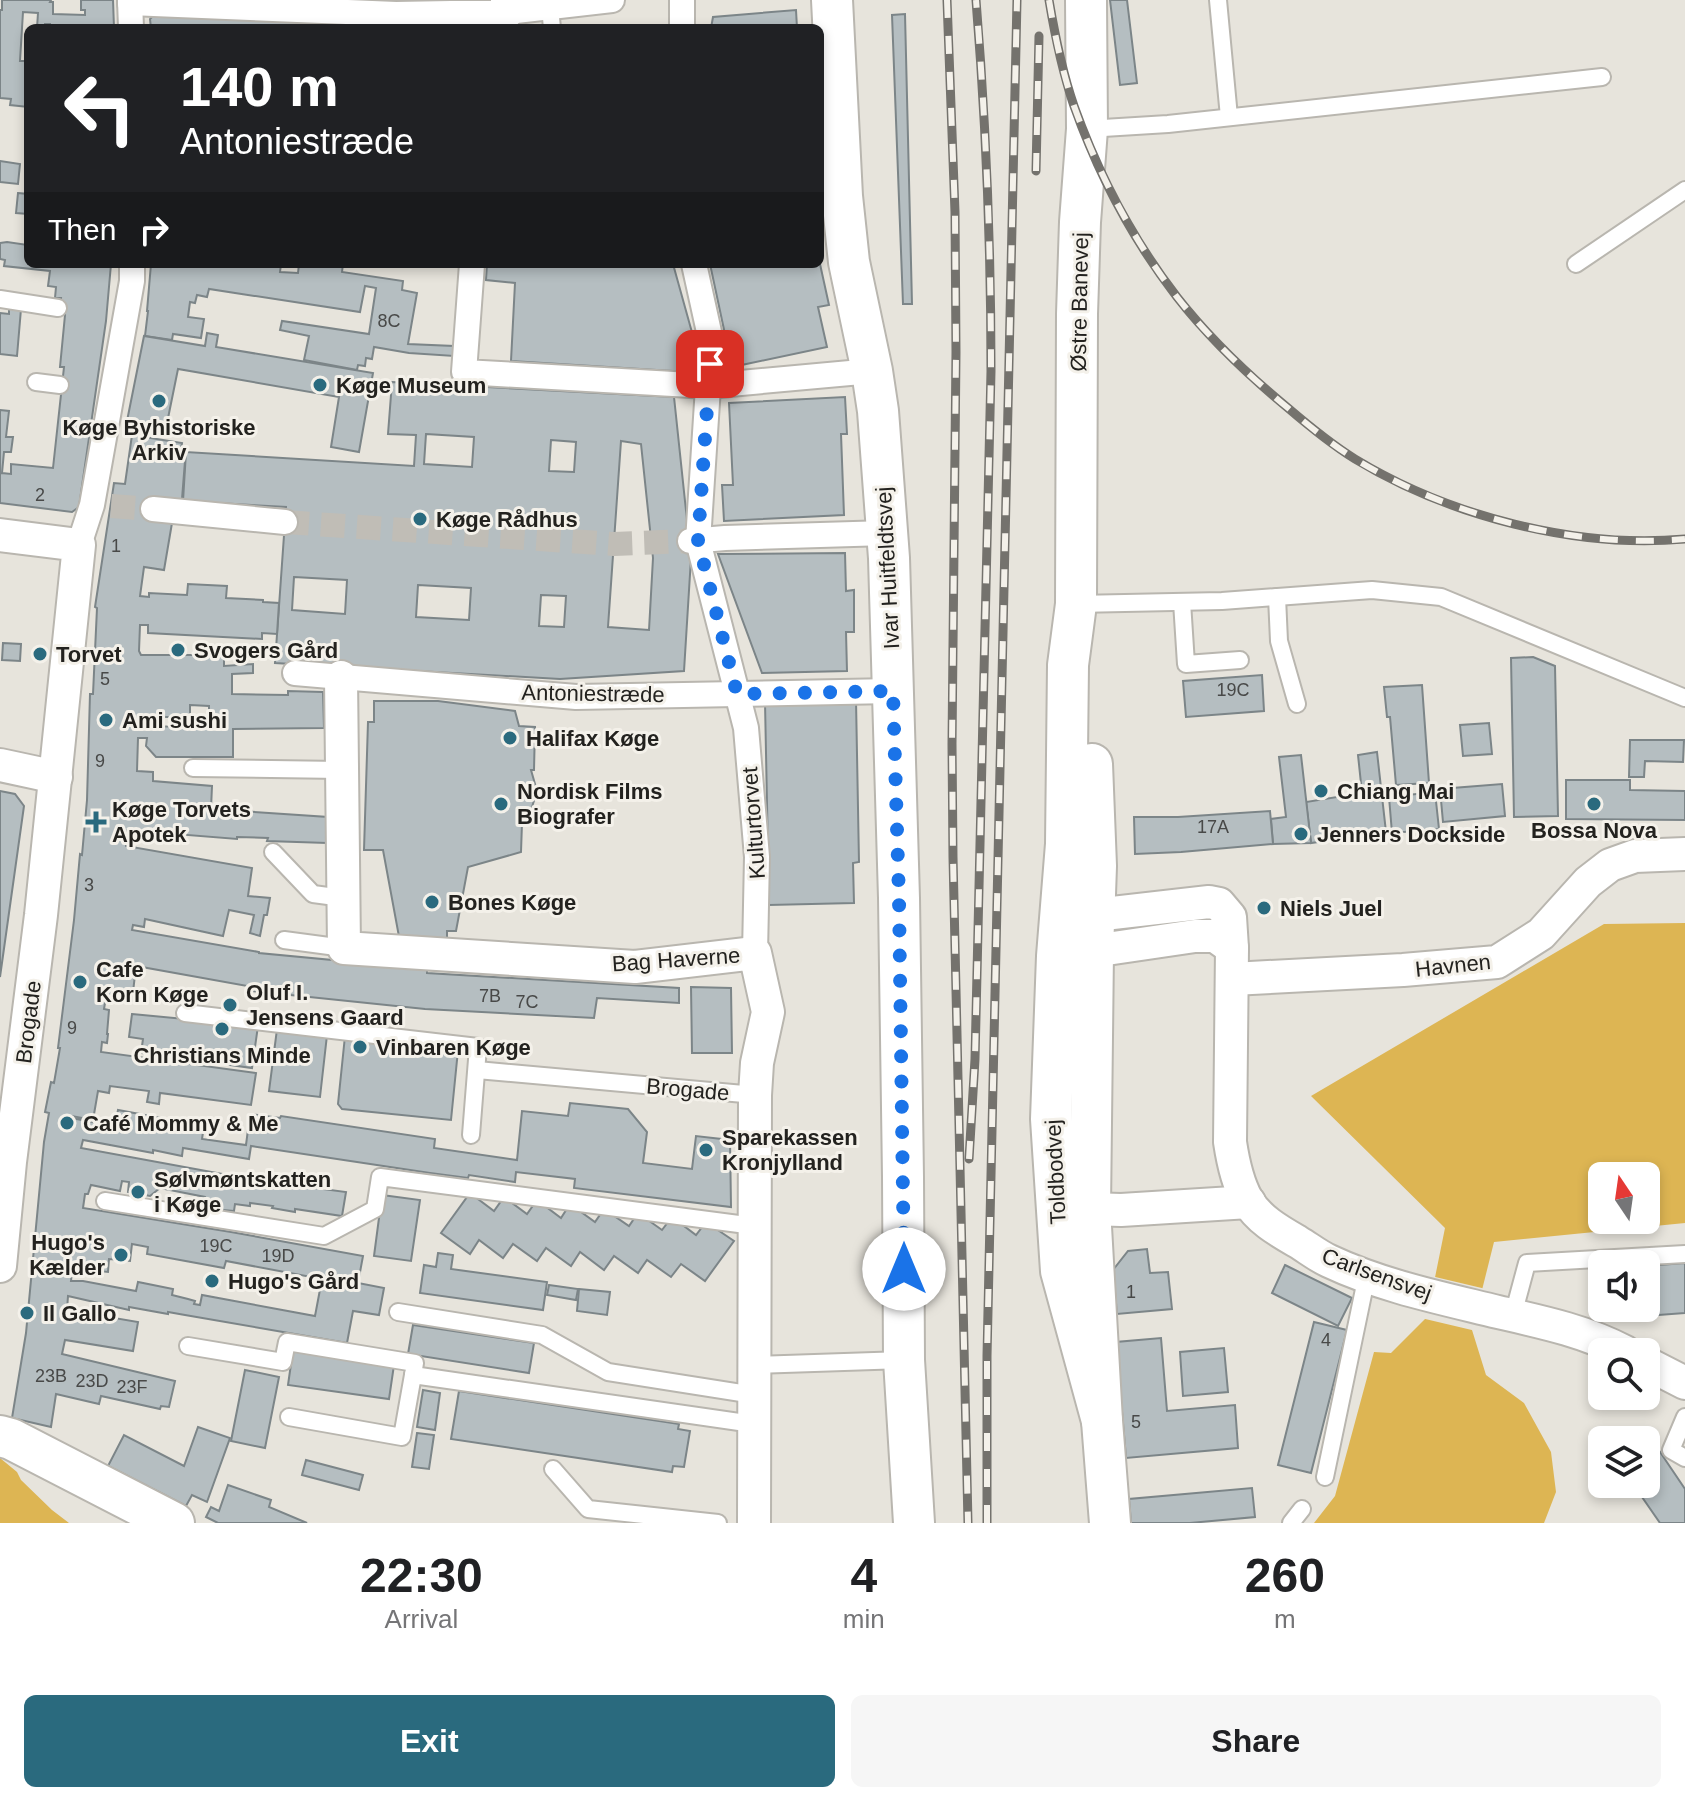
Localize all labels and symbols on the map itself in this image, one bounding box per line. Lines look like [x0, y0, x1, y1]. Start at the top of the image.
street label: Østre Banevej [1066, 232, 1093, 372]
house number: 8C [377, 311, 401, 331]
pin [676, 330, 744, 398]
place label: Køge Museum [336, 373, 486, 398]
marker: Køge Museum [311, 376, 329, 394]
marker: Køge Byhistoriske Arkiv [150, 392, 168, 410]
place label: Køge Byhistoriske Arkiv [62, 415, 256, 465]
house number: 2 [35, 485, 45, 505]
street label: Ivar Huitfeldtsvej [871, 486, 904, 650]
place label: Køge Rådhus [436, 507, 578, 532]
marker: Køge Rådhus [411, 510, 429, 528]
house number: 1 [111, 536, 121, 556]
place label: Svogers Gård [194, 638, 338, 663]
marker: Svogers Gård [169, 641, 187, 659]
place label: Torvet [56, 642, 122, 667]
marker: Torvet [31, 645, 49, 663]
house number: 5 [100, 669, 110, 689]
street label: Antoniestræde [521, 680, 665, 707]
house number: 19C [1216, 680, 1250, 700]
place label: Ami sushi [122, 708, 227, 733]
marker: Ami sushi [97, 711, 115, 729]
place label: Halifax Køge [526, 726, 659, 751]
marker: Halifax Køge [501, 729, 519, 747]
house number: 9 [95, 751, 105, 771]
street label: Kulturtorvet [737, 766, 770, 880]
place label: Nordisk Films Biografer [517, 779, 662, 829]
place label: Chiang Mai [1337, 779, 1454, 804]
marker: Chiang Mai [1312, 782, 1330, 800]
marker: Nordisk Films Biografer [492, 795, 510, 813]
marker: Bossa Nova [1585, 795, 1603, 813]
place label: Køge Torvets Apotek [112, 797, 251, 847]
marker: Køge Torvets Apotek [87, 813, 105, 831]
house number: 17A [1197, 817, 1229, 837]
place label: Bossa Nova [1531, 818, 1658, 843]
place label: Jenners Dockside [1317, 822, 1505, 847]
marker: Jenners Dockside [1292, 825, 1310, 843]
house number: 3 [84, 875, 94, 895]
place label: Bones Køge [448, 890, 576, 915]
marker: Bones Køge [423, 893, 441, 911]
place label: Niels Juel [1280, 896, 1383, 921]
marker: Niels Juel [1255, 899, 1273, 917]
street label: Bag Haverne [611, 943, 741, 976]
street label: Havnen [1414, 949, 1492, 982]
place label: Cafe Korn Køge [96, 957, 208, 1007]
marker: Cafe Korn Køge [71, 973, 89, 991]
street label: Brogade [11, 979, 46, 1065]
place label: Oluf I. Jensens Gaard [246, 980, 404, 1030]
house number: 7B [479, 986, 501, 1006]
house number: 7C [515, 992, 539, 1012]
marker: Oluf I. Jensens Gaard [221, 996, 239, 1014]
house number: 9 [67, 1018, 77, 1038]
marker: Christians Minde [213, 1020, 231, 1038]
place label: Vinbaren Køge [376, 1035, 531, 1060]
marker: Vinbaren Køge [351, 1038, 369, 1056]
place label: Christians Minde [133, 1043, 311, 1068]
street label: Brogade [645, 1073, 730, 1106]
place label: Café Mommy & Me [83, 1111, 279, 1136]
marker: Café Mommy & Me [58, 1114, 76, 1132]
street label: Toldbodvej [1040, 1119, 1071, 1225]
place label: Sparekassen Kronjylland [722, 1125, 858, 1175]
marker: Sparekassen Kronjylland [697, 1141, 715, 1159]
north arrow [1588, 1162, 1660, 1234]
place label: Sølvmøntskatten i Køge [154, 1167, 331, 1217]
marker: Sølvmøntskatten i Køge [129, 1183, 147, 1201]
position arrow [862, 1227, 946, 1311]
place label: Hugo's Kælder [29, 1230, 105, 1280]
house number: 19C [199, 1236, 233, 1256]
street label: Carlsensvej [1319, 1243, 1435, 1306]
marker: Hugo's Kælder [112, 1246, 130, 1264]
house number: 19D [261, 1246, 295, 1266]
place label: Hugo's Gård [228, 1269, 359, 1294]
marker: Hugo's Gård [203, 1272, 221, 1290]
house number: 1 [1126, 1282, 1136, 1302]
place label: Il Gallo [43, 1301, 116, 1326]
marker: Il Gallo [18, 1304, 36, 1322]
house number: 4 [1321, 1330, 1331, 1350]
house number: 23B [35, 1366, 67, 1386]
house number: 23D [75, 1371, 109, 1391]
house number: 23F [116, 1377, 148, 1397]
house number: 5 [1131, 1412, 1141, 1432]

